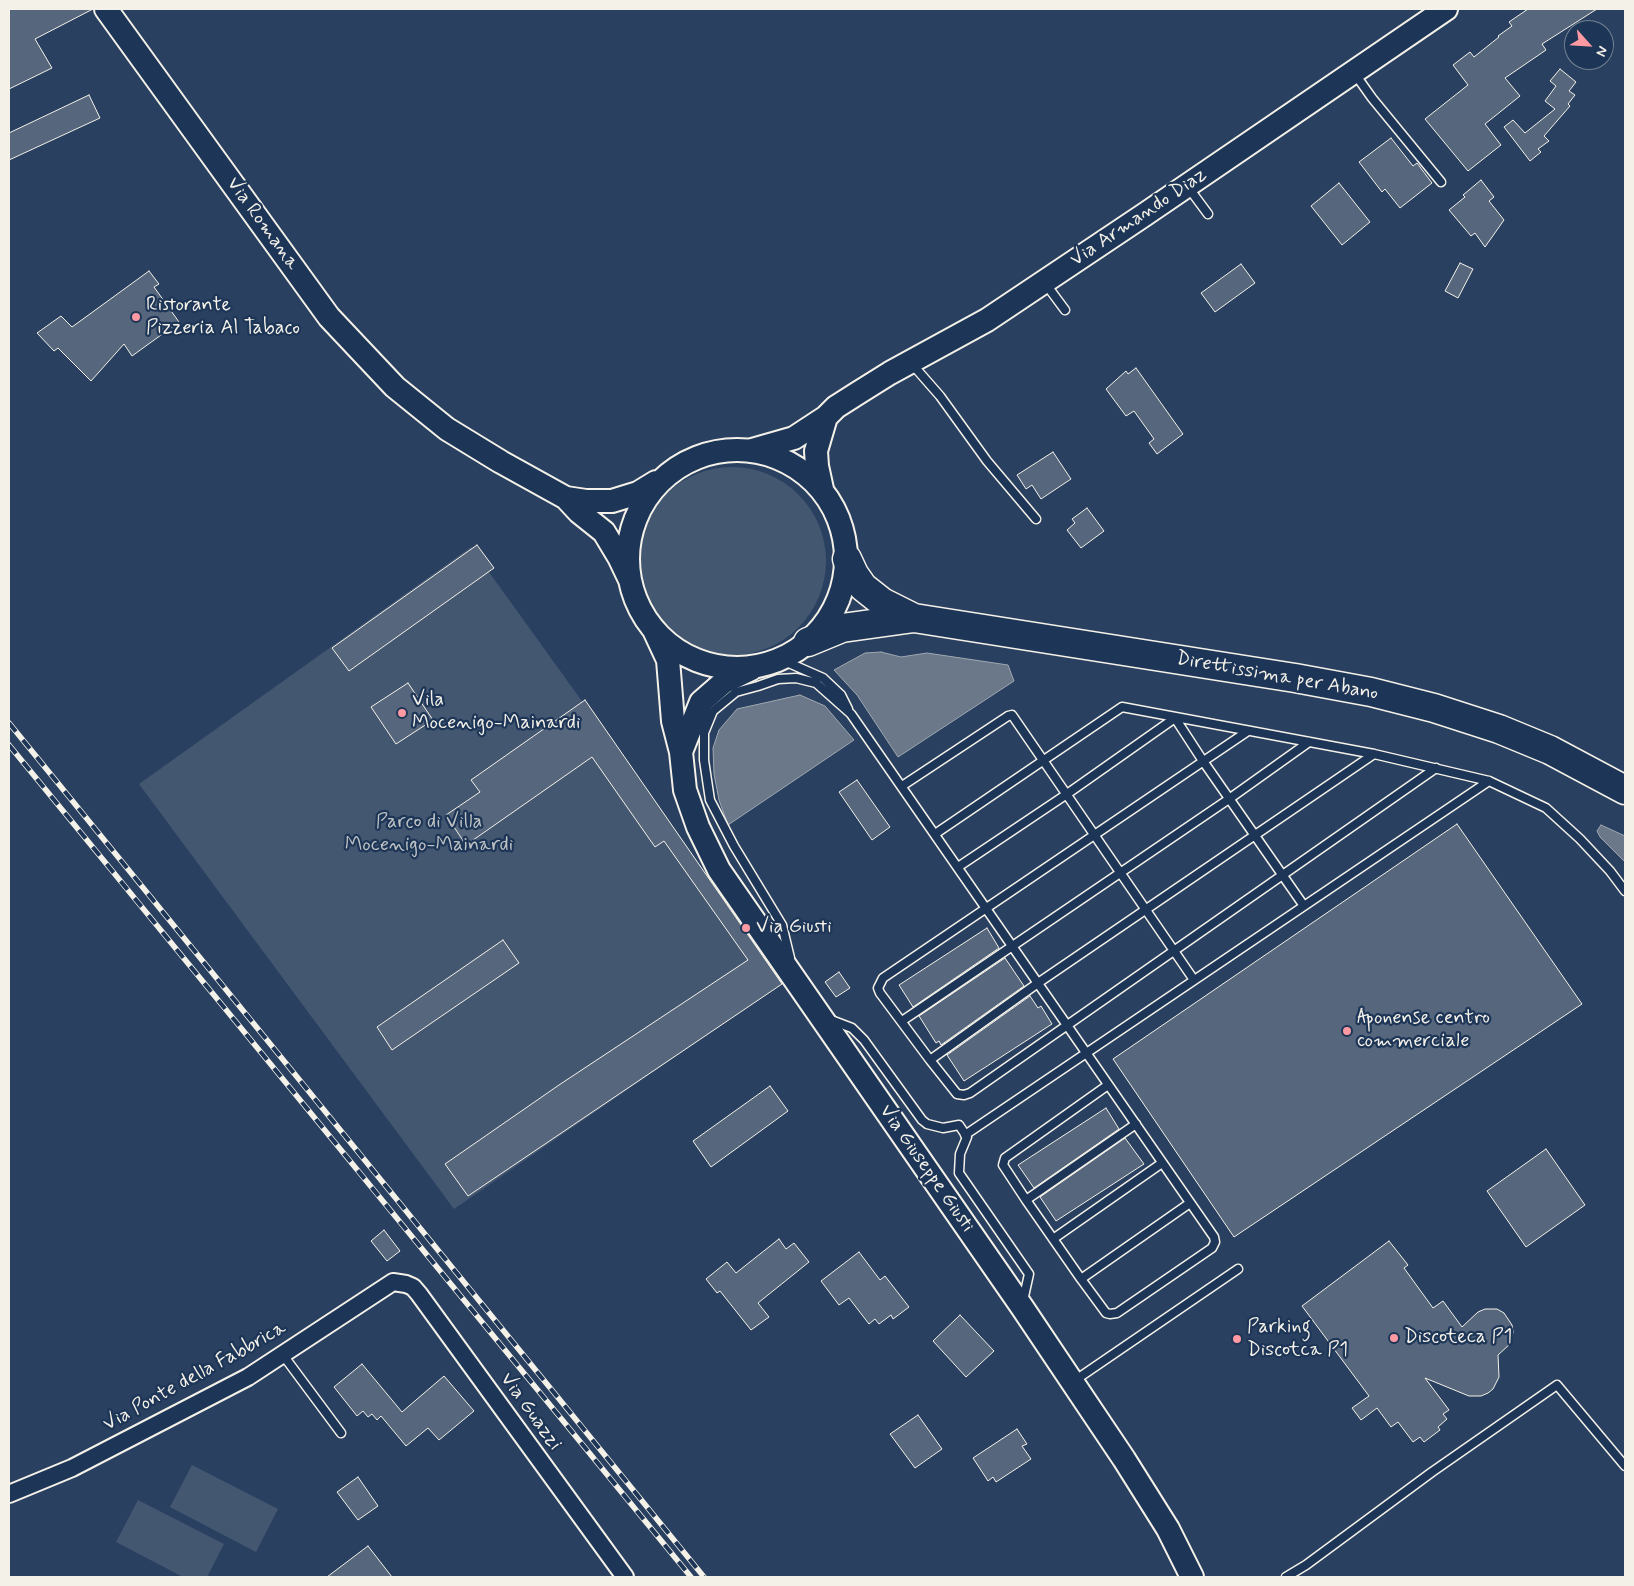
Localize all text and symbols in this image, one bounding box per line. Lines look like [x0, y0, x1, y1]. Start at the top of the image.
north arrow [1564, 20, 1614, 70]
text: N [1591, 43, 1612, 59]
street label: Via Armando Diaz [1066, 163, 1212, 273]
street label: Via Romana [220, 173, 304, 275]
place label: Ristorante Pizzeria Al Tabaco [146, 294, 300, 341]
marker: Ristorante Pizzeria Al Tabaco [130, 311, 142, 323]
street label: Direttissima per Abano [1174, 647, 1380, 707]
place label: Vila Mocenigo-Mainardi [412, 689, 581, 736]
marker: Vila Mocenigo-Mainardi [396, 707, 408, 719]
park label: Parco di Villa Mocenigo-Mainardi [345, 811, 513, 858]
place label: Via Giusti [756, 916, 832, 940]
marker: Via Giusti [740, 922, 752, 934]
place label: Aponense centro commerciale [1357, 1007, 1490, 1054]
marker: Aponense centro commerciale [1341, 1025, 1353, 1037]
street label: Via Giuseppe Giusti [873, 1101, 979, 1237]
place label: Parking Discotca P1 [1247, 1316, 1348, 1363]
street label: Via Ponte della Fabbrica [100, 1317, 290, 1437]
place label: Discoteca P1 [1404, 1326, 1512, 1350]
marker: Discoteca P1 [1388, 1332, 1400, 1344]
marker: Parking Discotca P1 [1231, 1333, 1243, 1345]
street label: Via Guazzi [494, 1369, 566, 1455]

